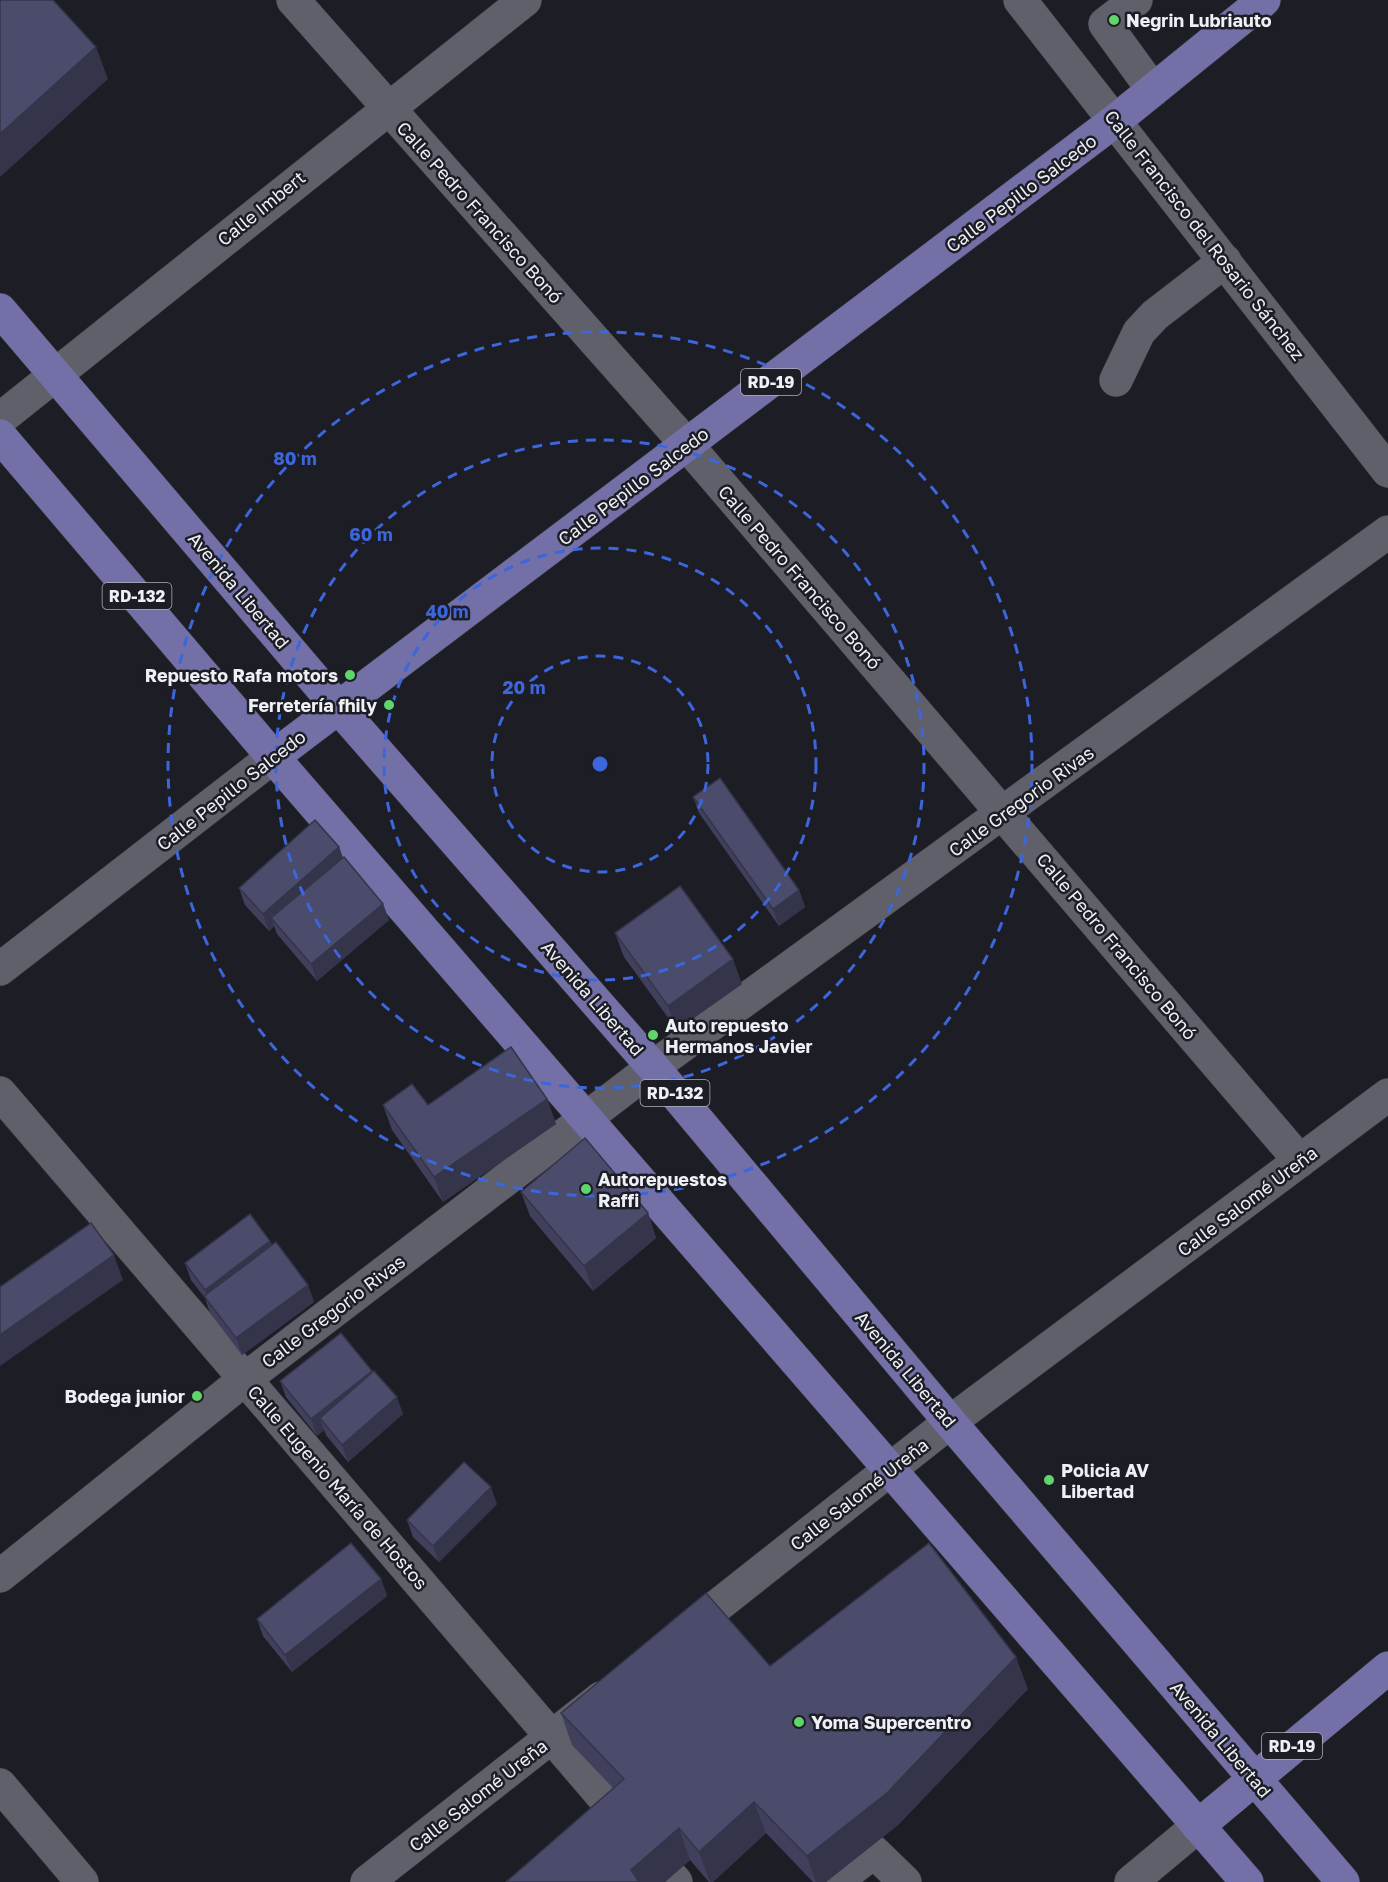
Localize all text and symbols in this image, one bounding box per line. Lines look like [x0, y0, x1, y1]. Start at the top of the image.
place label: Negrin Lubriauto [1126, 9, 1272, 31]
marker: Negrin Lubriauto [1107, 13, 1121, 27]
street label: Calle Francisco del Rosario Sánchez [1100, 105, 1310, 365]
street label: Calle Pedro Francisco Bonó [393, 117, 567, 307]
street label: Calle Pepillo Salcedo [941, 129, 1101, 257]
street label: Calle Imbert [213, 166, 309, 250]
road number: RD-19 [741, 369, 801, 395]
street label: Calle Pepillo Salcedo [553, 422, 713, 550]
text: 80 m [273, 447, 317, 469]
street label: Calle Pedro Francisco Bonó [714, 480, 886, 674]
text: 60 m [349, 523, 393, 545]
street label: Avenida Libertad [184, 527, 294, 653]
road number: RD-132 [102, 583, 172, 609]
text: 40 m [425, 600, 469, 622]
place label: Repuesto Rafa motors [145, 664, 338, 686]
marker: Repuesto Rafa motors [343, 668, 357, 682]
text: 20 m [503, 676, 545, 698]
place label: Ferretería fhily [248, 694, 377, 716]
marker: Ferretería fhily [382, 698, 396, 712]
street label: Calle Pepillo Salcedo [152, 725, 310, 855]
street label: Calle Gregorio Rivas [944, 741, 1098, 861]
centre of rings [590, 754, 610, 774]
street label: Calle Pedro Francisco Bonó [1032, 848, 1202, 1044]
street label: Avenida Libertad [537, 936, 649, 1060]
place label: Auto repuesto Hermanos Javier [665, 1014, 813, 1057]
marker: Auto repuesto Hermanos Javier [646, 1028, 660, 1042]
road number: RD-132 [640, 1080, 710, 1106]
street label: Calle Salomé Ureña [1173, 1141, 1321, 1261]
place label: Autorepuestos Raffi [598, 1168, 727, 1211]
marker: Autorepuestos Raffi [579, 1182, 593, 1196]
street label: Calle Gregorio Rivas [257, 1250, 409, 1372]
street label: Avenida Libertad [851, 1306, 961, 1432]
street label: Calle Eugenio María de Hostos [243, 1381, 433, 1593]
place label: Bodega junior [65, 1385, 185, 1407]
marker: Bodega junior [190, 1389, 204, 1403]
street label: Calle Salomé Ureña [786, 1433, 932, 1555]
place label: Policia AV Libertad [1061, 1459, 1149, 1502]
marker: Policia AV Libertad [1042, 1473, 1056, 1487]
street label: Avenida Libertad [1166, 1676, 1276, 1802]
place label: Yoma Supercentro [811, 1711, 971, 1733]
marker: Yoma Supercentro [792, 1715, 806, 1729]
road number: RD-19 [1262, 1733, 1322, 1759]
street label: Calle Salomé Ureña [405, 1734, 551, 1856]

